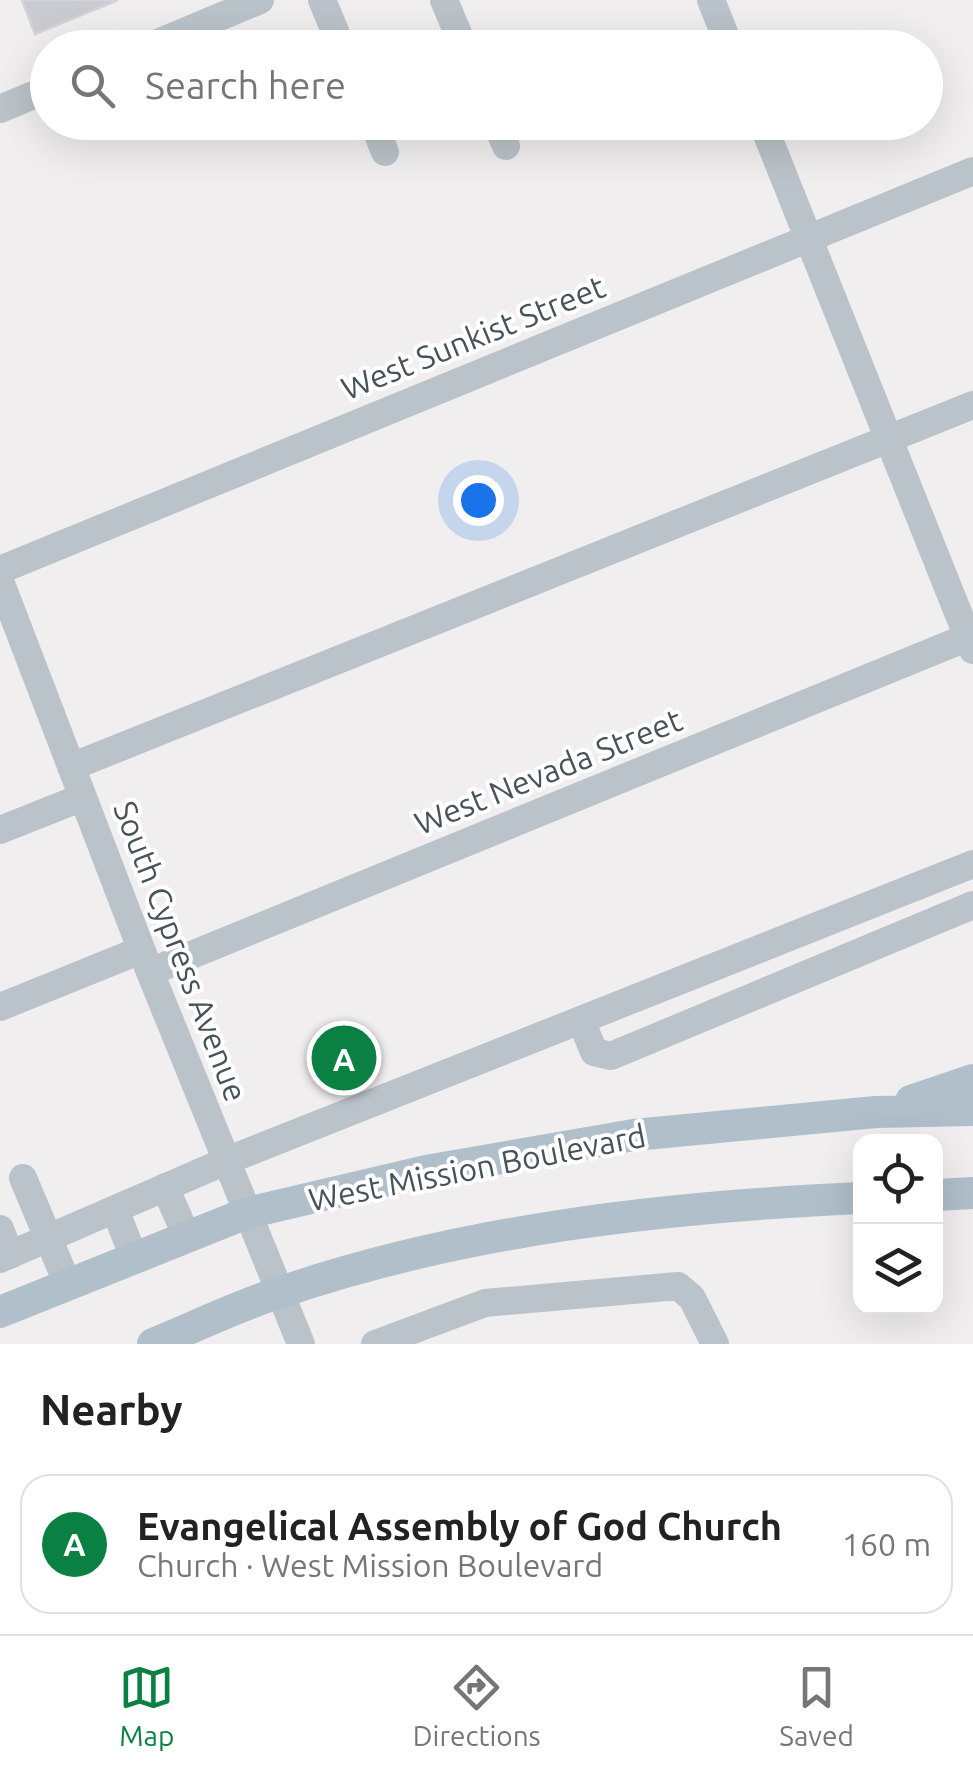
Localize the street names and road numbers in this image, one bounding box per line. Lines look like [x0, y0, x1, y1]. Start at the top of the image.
street label: West Sunkist Street [336, 268, 610, 406]
street label: West Nevada Street [409, 701, 687, 841]
street label: South Cypress Avenue [107, 796, 255, 1106]
street label: West Mission Boulevard [306, 1117, 648, 1217]

